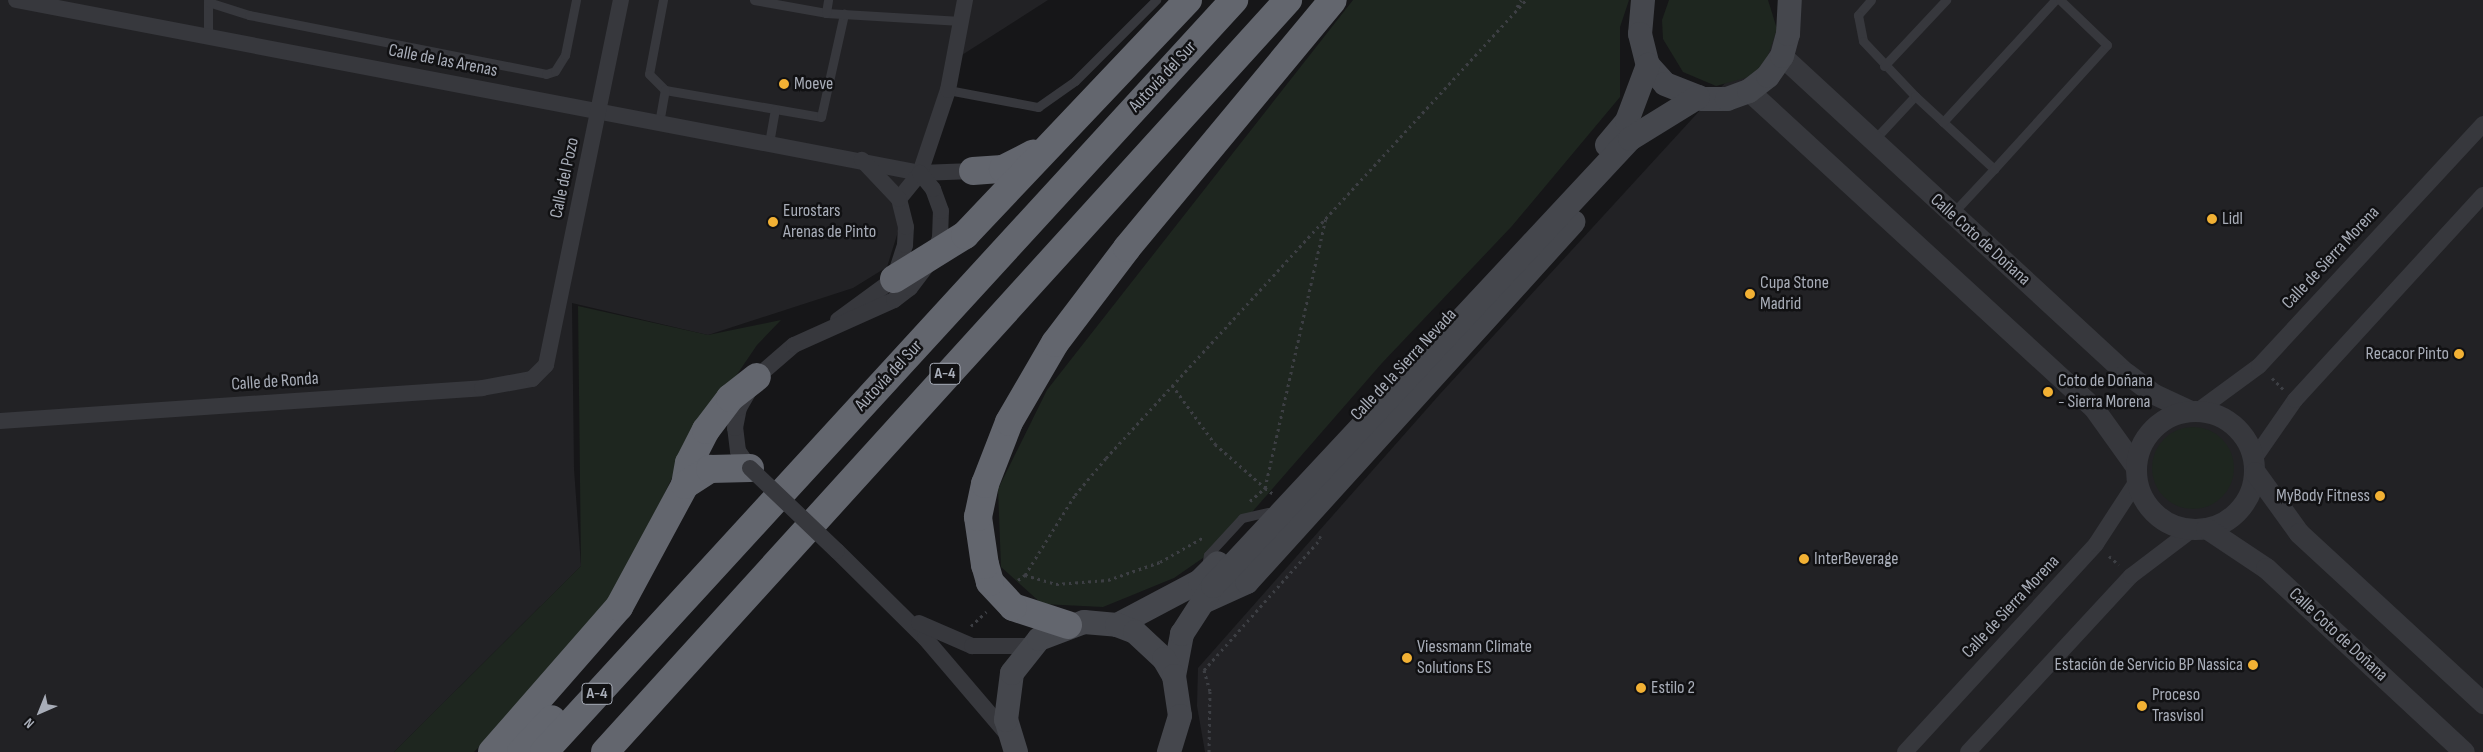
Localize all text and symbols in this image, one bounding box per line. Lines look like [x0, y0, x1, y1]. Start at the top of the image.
street label: Autovía del Sur [1125, 37, 1201, 117]
street label: Calle de las Arenas [387, 40, 499, 82]
place label: Moeve [794, 73, 833, 95]
marker: Moeve [778, 78, 790, 90]
street label: Calle del Pozo [546, 136, 584, 220]
street label: Calle Coto de Doñana [1926, 189, 2034, 291]
place label: Eurostars Arenas de Pinto [783, 201, 876, 243]
street label: Calle de Sierra Morena [2278, 202, 2384, 314]
place label: Lidl [2222, 208, 2243, 230]
marker: Lidl [2206, 213, 2218, 225]
marker: Eurostars Arenas de Pinto [767, 216, 779, 228]
place label: Cupa Stone Madrid [1760, 273, 1829, 316]
marker: Cupa Stone Madrid [1744, 288, 1756, 300]
street label: Calle de la Sierra Nevada [1347, 304, 1461, 426]
street label: Autovía del Sur [851, 336, 927, 416]
place label: Recacor Pinto [2366, 343, 2449, 365]
marker: Recacor Pinto [2453, 348, 2465, 360]
road number: A-4 [929, 360, 961, 388]
street label: Calle de Ronda [231, 368, 319, 396]
place label: Coto de Doñana - Sierra Morena [2058, 371, 2153, 414]
marker: Coto de Doñana - Sierra Morena [2042, 386, 2054, 398]
place label: MyBody Fitness [2276, 485, 2370, 507]
marker: MyBody Fitness [2374, 490, 2386, 502]
place label: InterBeverage [1814, 548, 1899, 570]
street label: Calle de Sierra Morena [1958, 551, 2064, 663]
marker: InterBeverage [1798, 553, 1810, 565]
street label: Calle Coto de Doñana [2284, 584, 2392, 686]
place label: Viessmann Climate Solutions ES [1417, 637, 1532, 680]
marker: Viessmann Climate Solutions ES [1401, 652, 1413, 664]
place label: Estación de Servicio BP Nassica [2055, 654, 2243, 676]
marker: Estación de Servicio BP Nassica [2247, 659, 2259, 671]
place label: Estilo 2 [1651, 677, 1695, 699]
road number: A-4 [581, 681, 613, 708]
marker: Estilo 2 [1635, 682, 1647, 694]
place label: Proceso Trasvisol [2152, 685, 2204, 728]
north arrow [15, 687, 65, 737]
marker: Proceso Trasvisol [2136, 700, 2148, 712]
text: N [21, 714, 38, 732]

